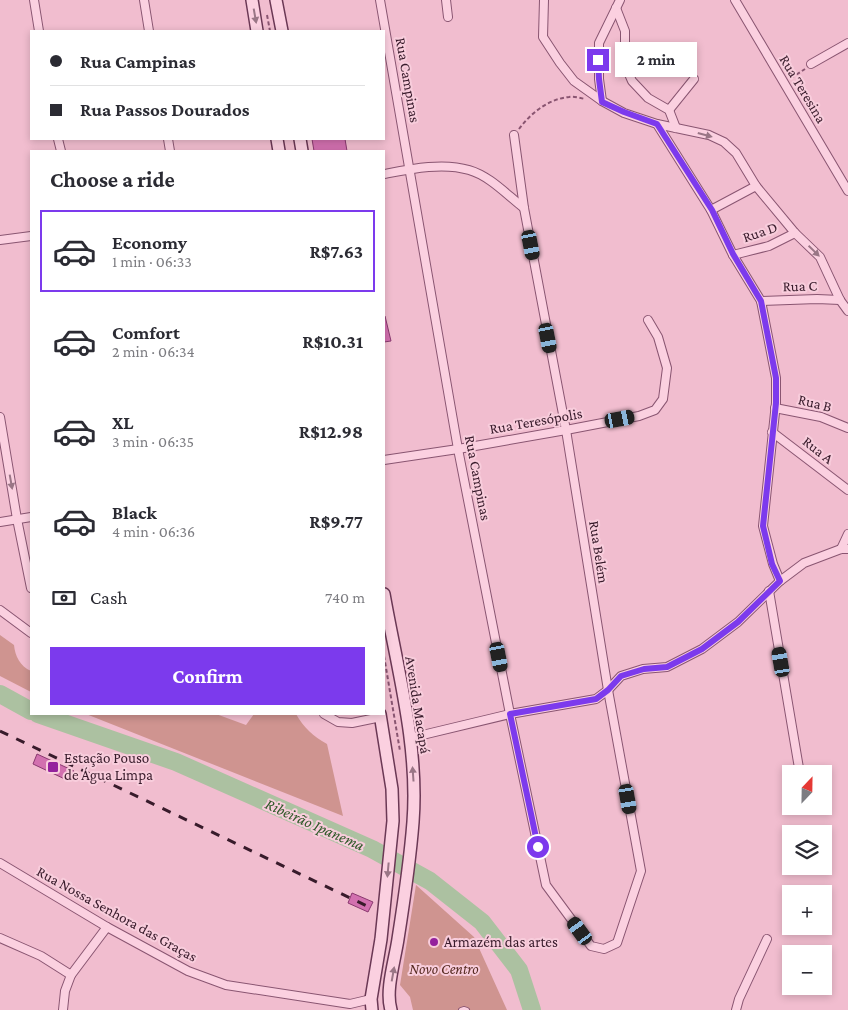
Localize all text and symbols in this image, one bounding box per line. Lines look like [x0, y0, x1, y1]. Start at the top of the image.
one-way arrow [251, 8, 259, 24]
street label: Rua Campinas [392, 36, 423, 124]
callout: 2 min [616, 42, 698, 78]
route end [587, 49, 609, 71]
text: Rua Campinas [80, 51, 196, 72]
text: 2 min [637, 51, 675, 68]
street label: Rua Teresina [776, 52, 830, 126]
text: Rua Passos Dourados [80, 99, 250, 120]
one-way arrow [697, 131, 712, 139]
text: Choose a ride [50, 167, 175, 192]
street label: Rua D [740, 219, 780, 245]
icon: car [52, 229, 97, 274]
car [520, 229, 541, 261]
text: Economy [112, 232, 187, 253]
text: R$7.63 [309, 241, 363, 262]
one-way arrow [807, 245, 819, 257]
text: 1 min · 06:33 [112, 253, 192, 270]
street label: Rua C [783, 278, 818, 294]
icon: car [52, 319, 97, 364]
text: Comfort [112, 322, 180, 343]
car [537, 322, 558, 354]
text: R$10.31 [302, 331, 363, 352]
text: 2 min · 06:34 [112, 343, 195, 360]
street label: Rua B [797, 391, 833, 415]
street label: Rua Teresópolis [488, 405, 584, 438]
icon: car [52, 409, 97, 454]
car [603, 409, 636, 429]
text: XL [112, 412, 134, 433]
text: R$12.98 [299, 421, 363, 442]
text: 3 min · 06:35 [112, 433, 194, 450]
street label: Rua A [800, 433, 837, 467]
street label: Rua Campinas [461, 434, 494, 522]
one-way arrow [8, 474, 16, 490]
icon: car [52, 499, 97, 544]
text: Black [112, 502, 157, 523]
text: R$9.77 [309, 511, 363, 532]
street label: Rua Belém [586, 520, 612, 584]
text: 4 min · 06:36 [112, 523, 195, 540]
icon: cash [50, 584, 78, 612]
text: Cash [90, 587, 128, 608]
text: 740 m [325, 589, 365, 606]
car [488, 641, 509, 673]
car [771, 646, 790, 678]
button: Confirm [50, 647, 365, 705]
street label: Avenida Macapá [401, 655, 434, 755]
place label: Estação Pouso de Água Limpa [64, 750, 153, 784]
marker: Estação Pouso de Água Limpa [46, 760, 60, 774]
north arrow [782, 765, 832, 815]
map controls [782, 765, 832, 995]
one-way arrow [408, 766, 416, 782]
car [618, 783, 637, 815]
water label: Ribeirão Ipanema [262, 795, 367, 855]
button: layers [782, 825, 832, 875]
route start [527, 836, 549, 858]
one-way arrow [384, 862, 392, 878]
street label: Rua Nossa Senhora das Graças [34, 863, 200, 966]
button: + [782, 885, 832, 935]
car [565, 914, 594, 948]
place label: Armazém das artes [444, 934, 558, 950]
marker: Armazém das artes [428, 936, 440, 948]
button: − [782, 945, 832, 995]
park label: Novo Centro [409, 961, 479, 977]
one-way arrow [389, 965, 397, 981]

